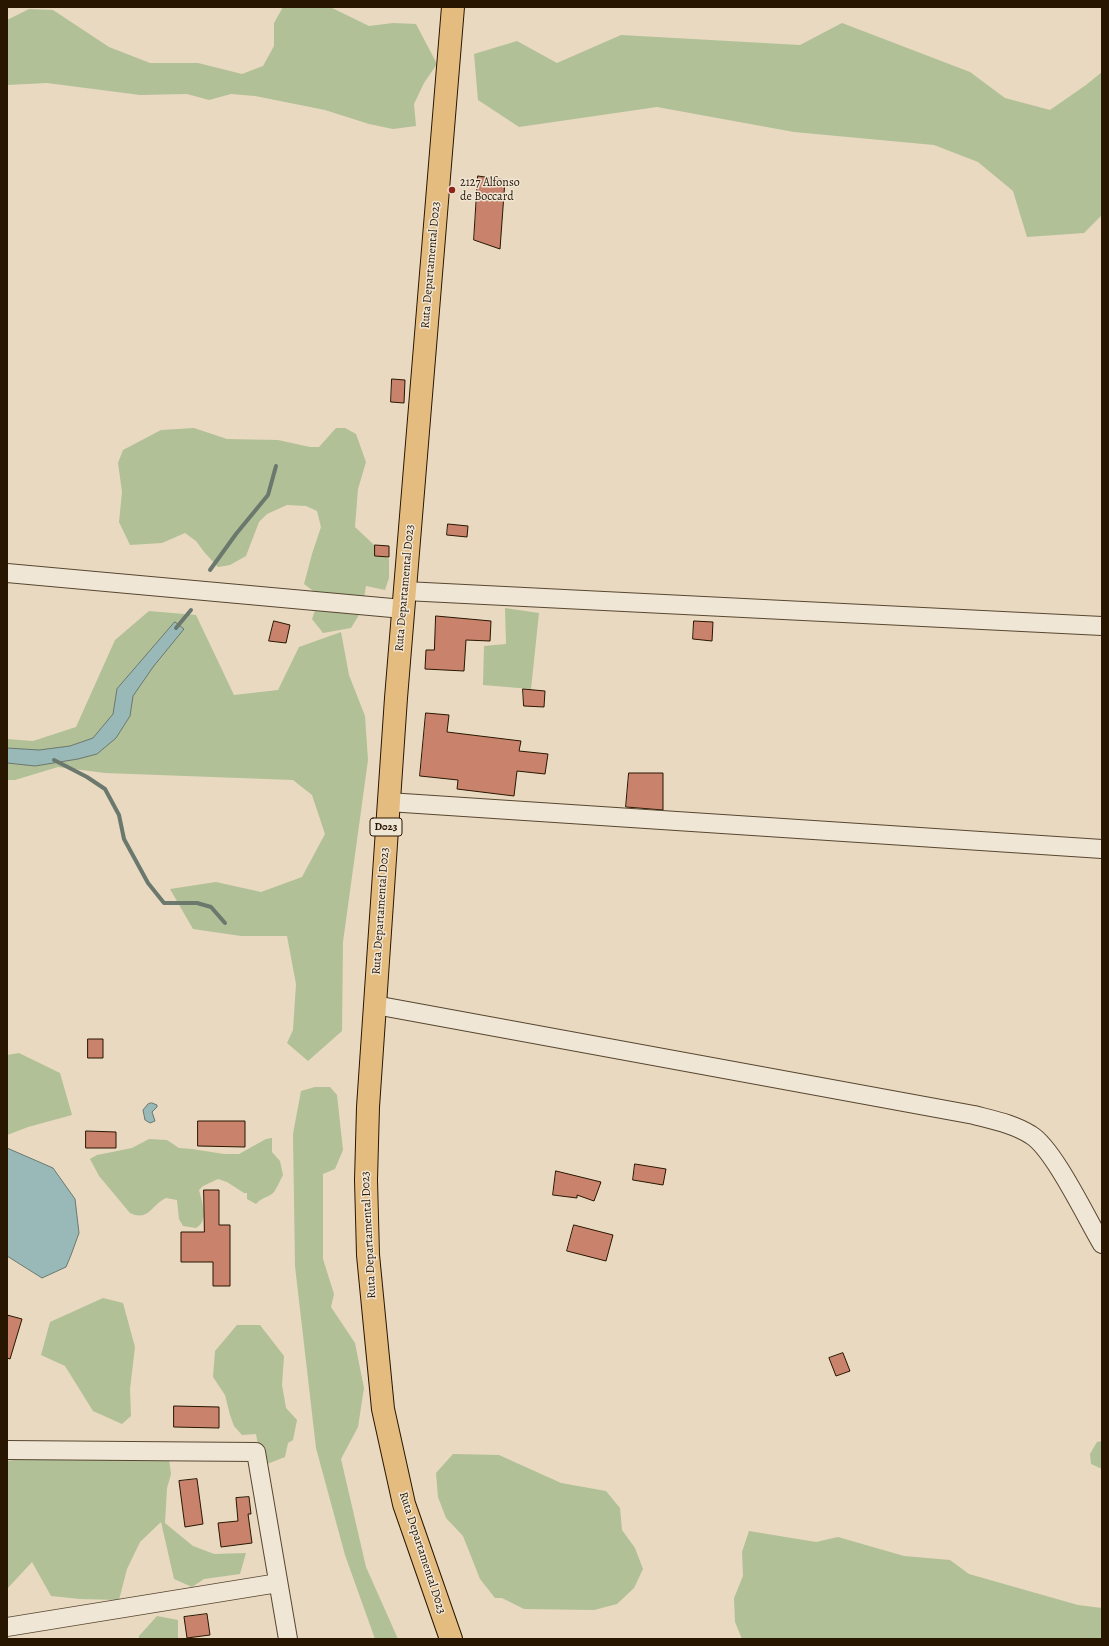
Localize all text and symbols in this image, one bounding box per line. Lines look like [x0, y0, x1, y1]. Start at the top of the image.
place label: 2127 Alfonso de Boccard [460, 176, 520, 204]
marker: 2127 Alfonso de Boccard [447, 185, 457, 195]
street label: Ruta Departamental D023 [418, 201, 444, 329]
street label: Ruta Departamental D023 [392, 524, 418, 652]
road number: D023 [370, 818, 402, 836]
street label: Ruta Departamental D023 [369, 847, 393, 975]
street label: Ruta Departamental D023 [358, 1171, 380, 1299]
street label: Ruta Departamental D023 [395, 1490, 449, 1616]

